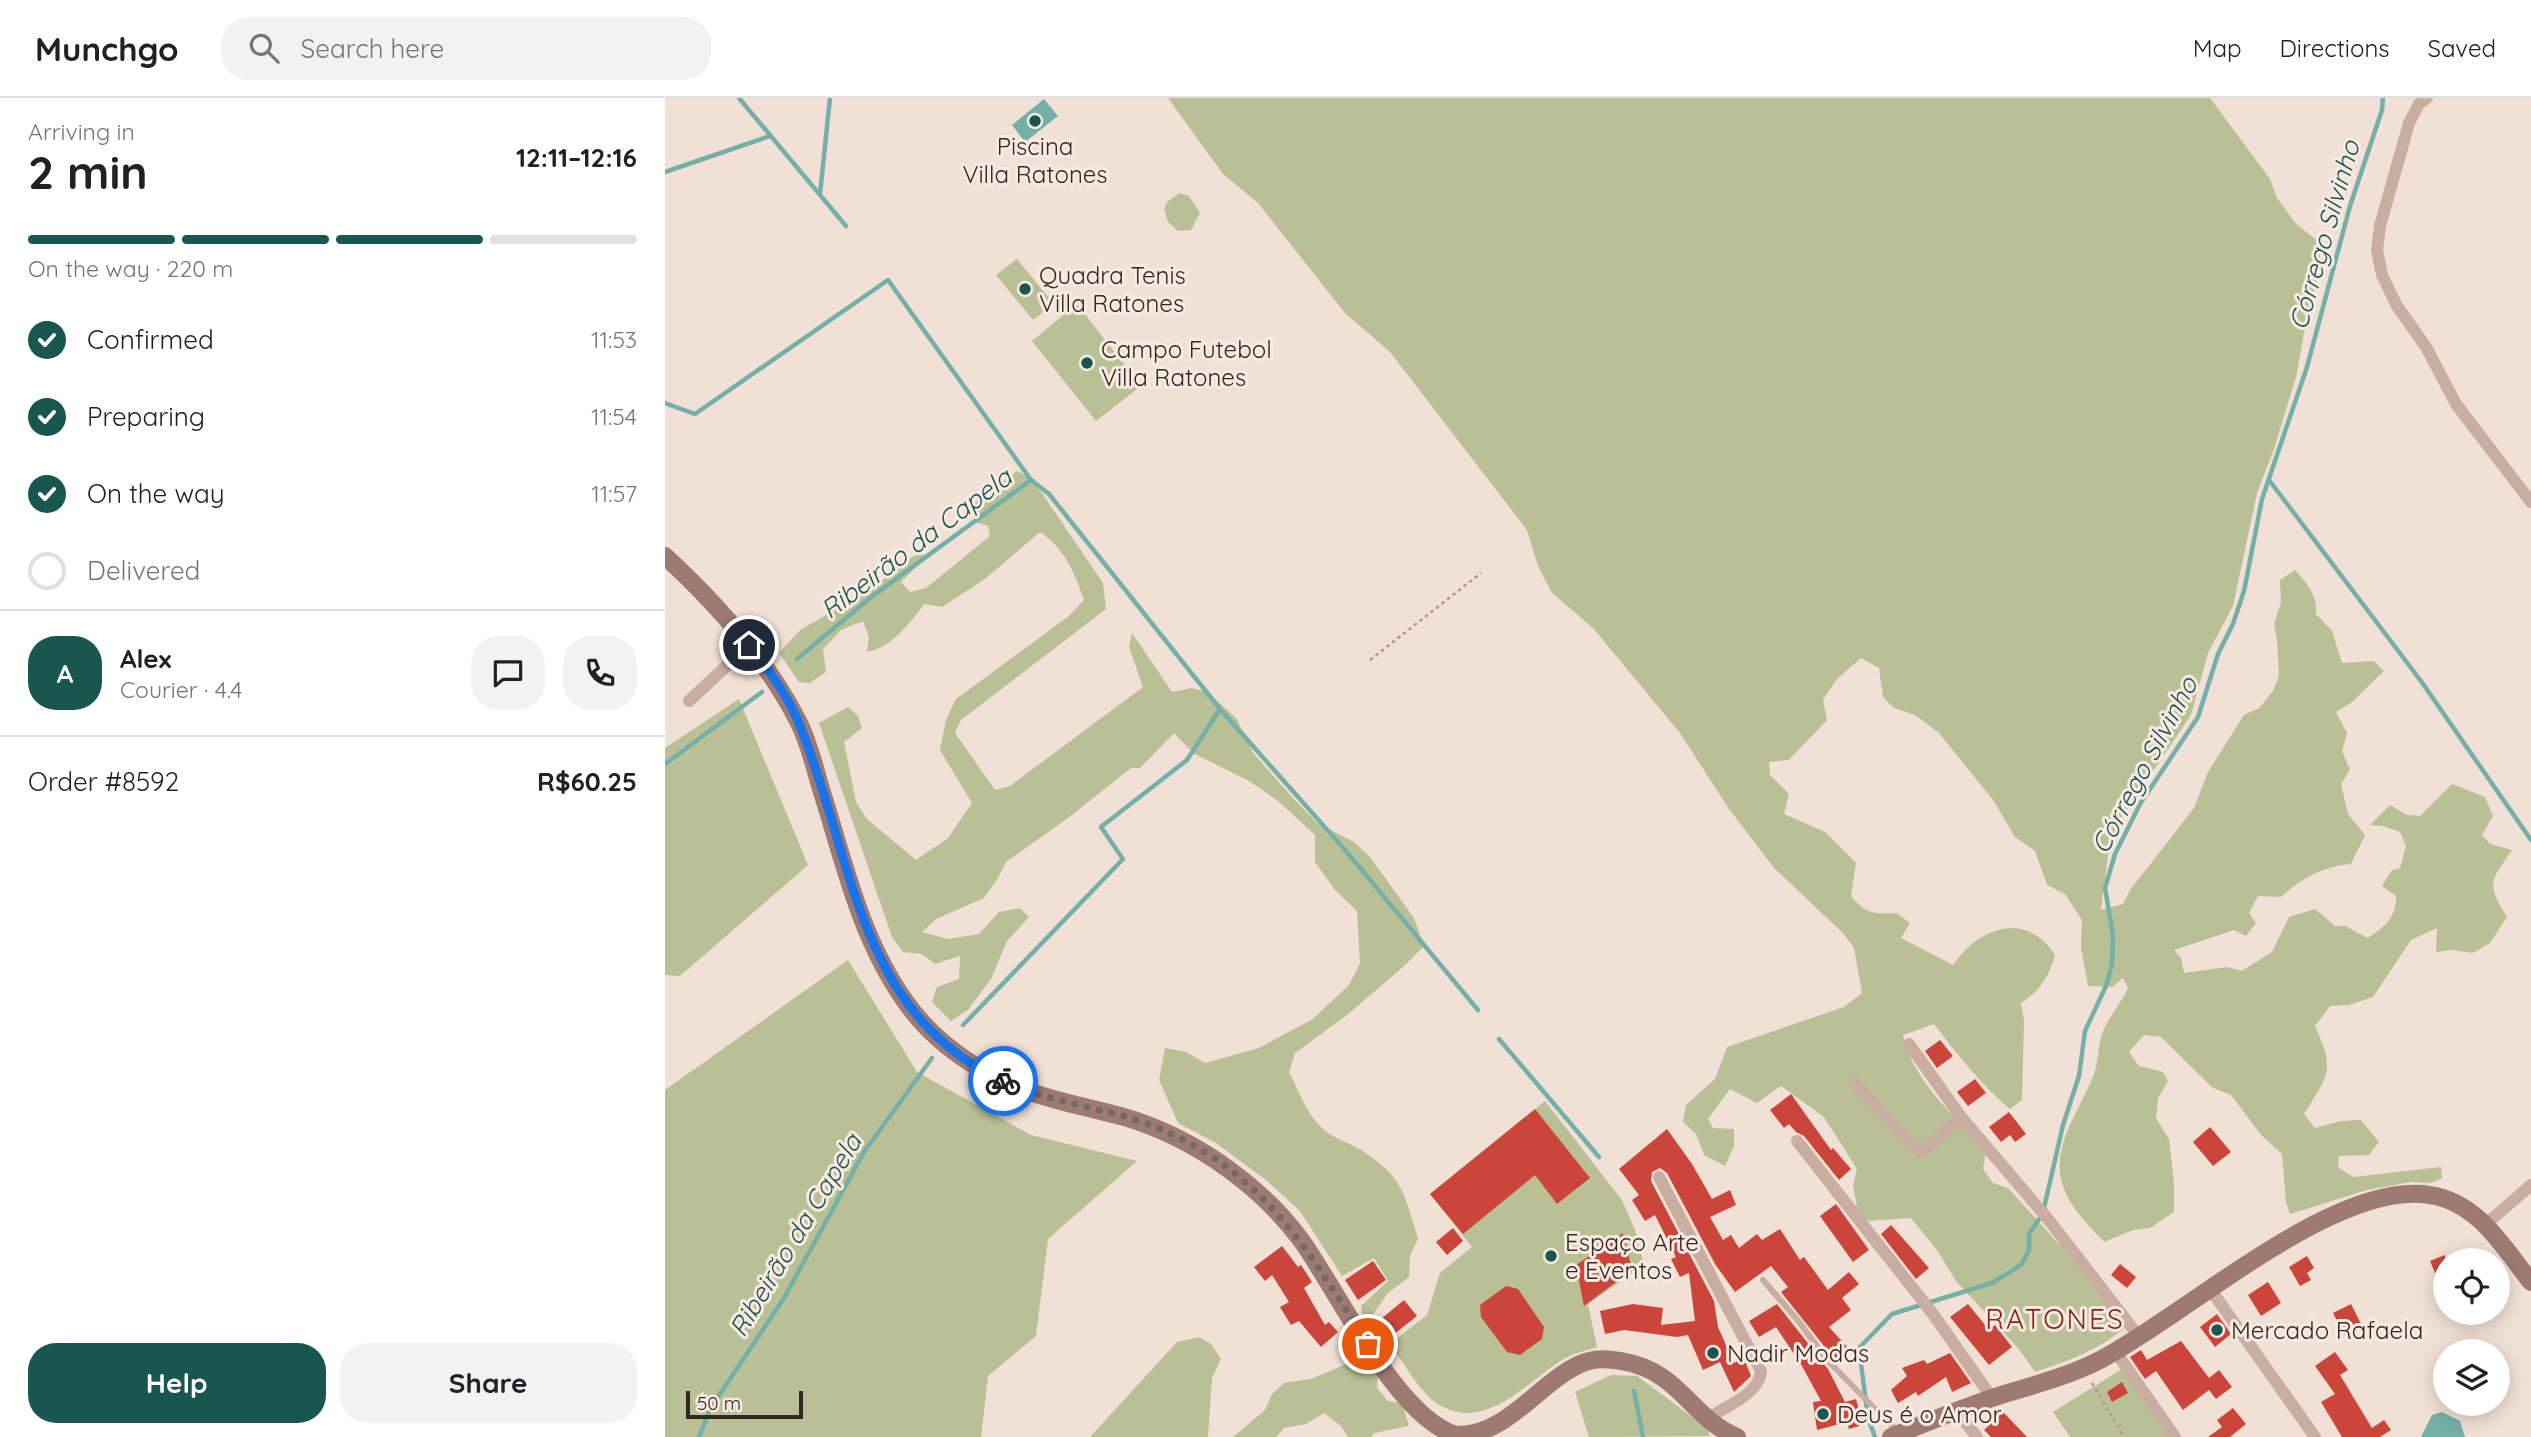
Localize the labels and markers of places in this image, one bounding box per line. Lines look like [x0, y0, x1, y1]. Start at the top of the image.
marker: Piscina Villa Ratones [1027, 113, 1043, 129]
place label: Piscina Villa Ratones [962, 131, 1108, 189]
place label: Quadra Tenis Villa Ratones [1039, 260, 1186, 318]
marker: Quadra Tenis Villa Ratones [1017, 281, 1033, 297]
place label: Campo Futebol Villa Ratones [1101, 334, 1272, 392]
marker: Campo Futebol Villa Ratones [1079, 355, 1095, 371]
pin [719, 615, 779, 675]
place label: Espaço Arte e Eventos [1565, 1227, 1699, 1285]
marker: Espaço Arte e Eventos [1543, 1248, 1559, 1264]
pin [1338, 1314, 1398, 1374]
place label: Mercado Rafaela [2231, 1315, 2423, 1345]
marker: Mercado Rafaela [2209, 1322, 2225, 1338]
place label: Nadir Modas [1727, 1338, 1869, 1368]
marker: Nadir Modas [1705, 1345, 1721, 1361]
place label: Deus é o Amor [1837, 1399, 2002, 1429]
marker: Deus é o Amor [1815, 1406, 1831, 1422]

